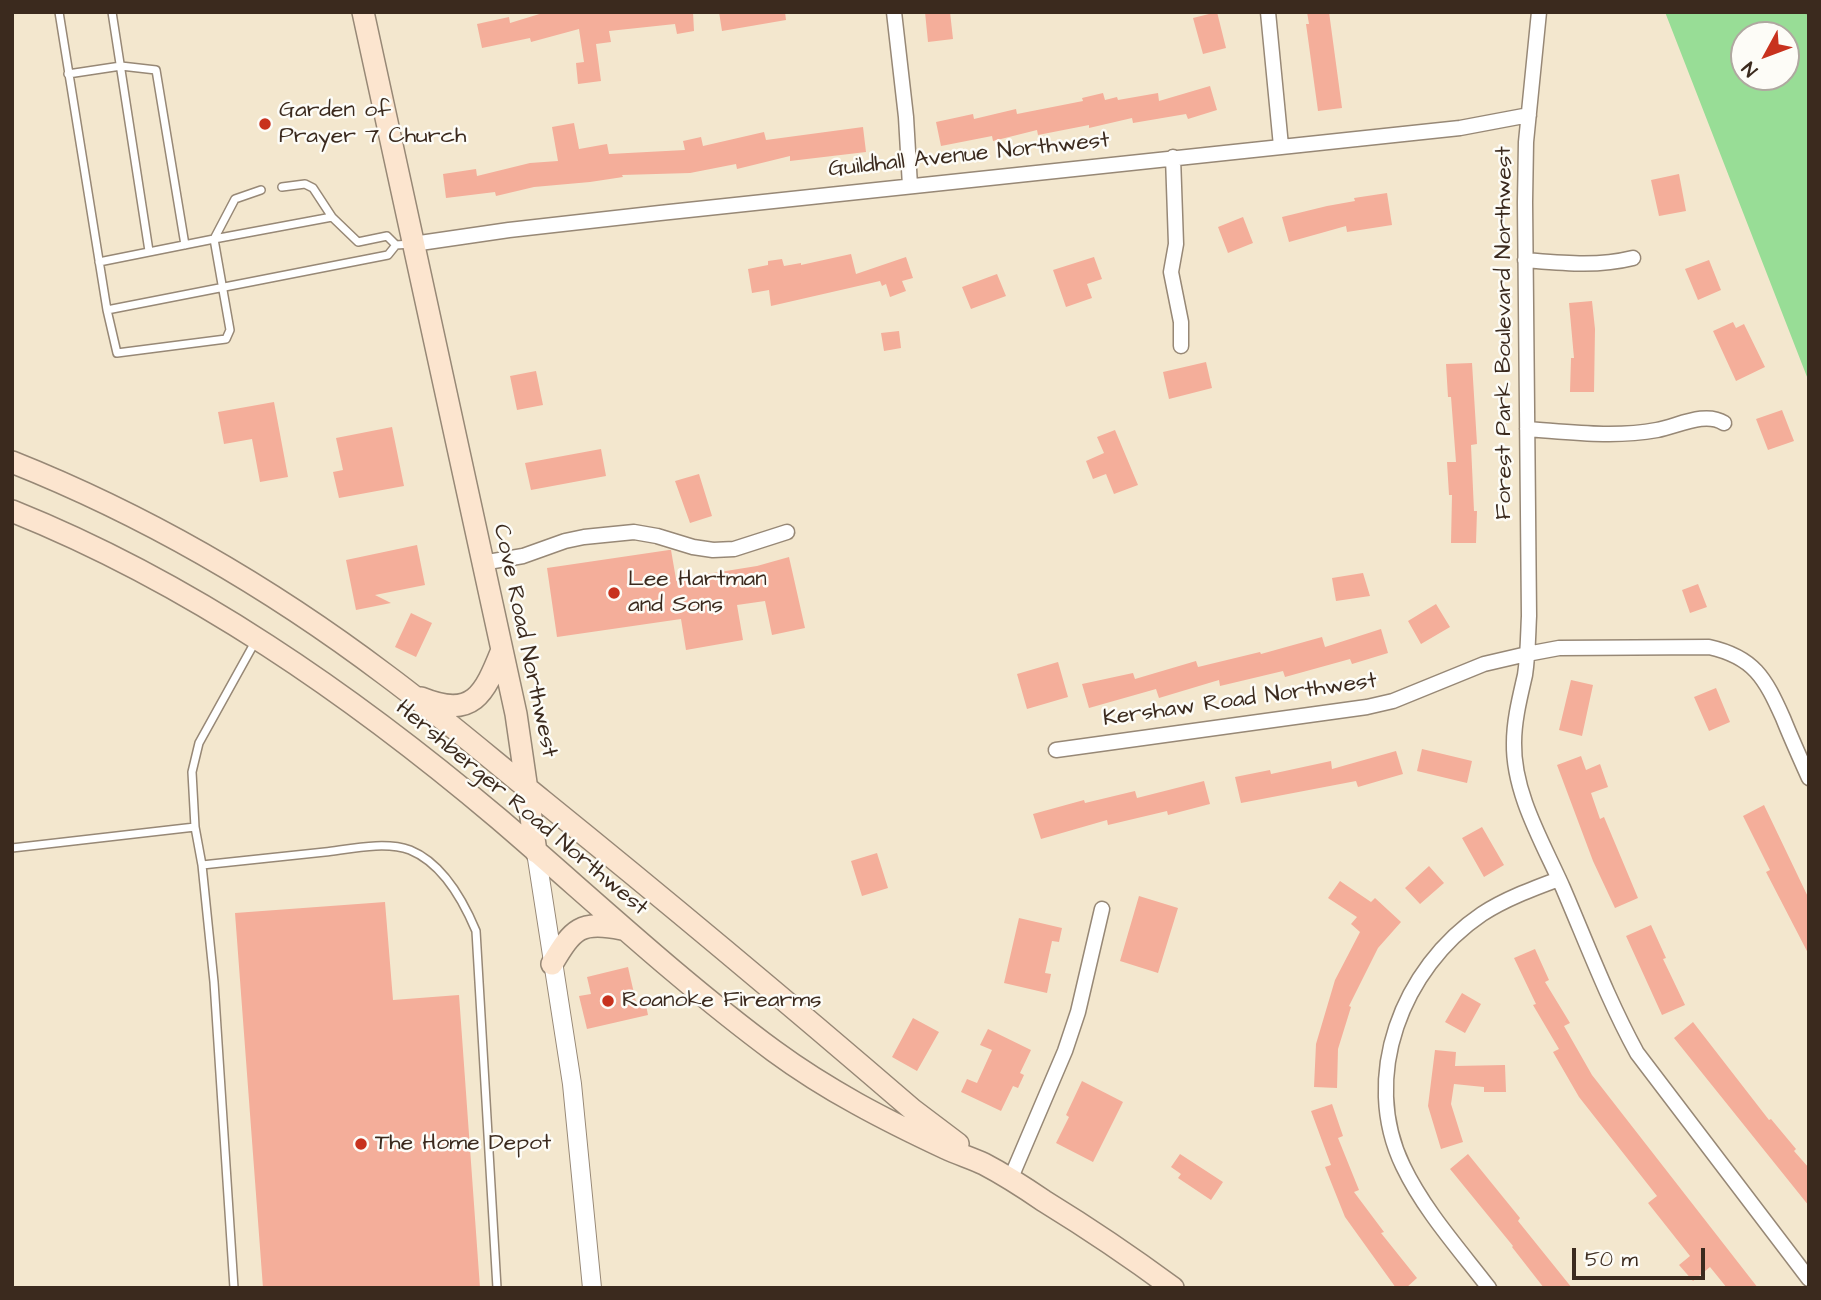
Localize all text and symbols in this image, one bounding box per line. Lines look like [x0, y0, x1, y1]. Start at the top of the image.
north arrow [1730, 21, 1800, 91]
text: N [1736, 55, 1764, 82]
place label: Garden of Prayer 7 Church [279, 97, 466, 151]
marker: Garden of Prayer 7 Church [257, 116, 273, 132]
street label: Guildhall Avenue Northwest [827, 128, 1111, 184]
street label: Forest Park Boulevard Northwest [1491, 146, 1519, 520]
street label: Cove Road Northwest [486, 522, 562, 760]
place label: Lee Hartman and Sons [628, 566, 767, 620]
marker: Lee Hartman and Sons [606, 585, 622, 601]
street label: Kershaw Road Northwest [1101, 668, 1379, 734]
street label: Hershberger Road Northwest [389, 695, 653, 923]
place label: Roanoke Firearms [622, 987, 822, 1015]
marker: Roanoke Firearms [600, 993, 616, 1009]
place label: The Home Depot [375, 1130, 551, 1158]
marker: The Home Depot [353, 1136, 369, 1152]
scale bar [1576, 1234, 1709, 1278]
text: 50 m [1585, 1245, 1638, 1274]

